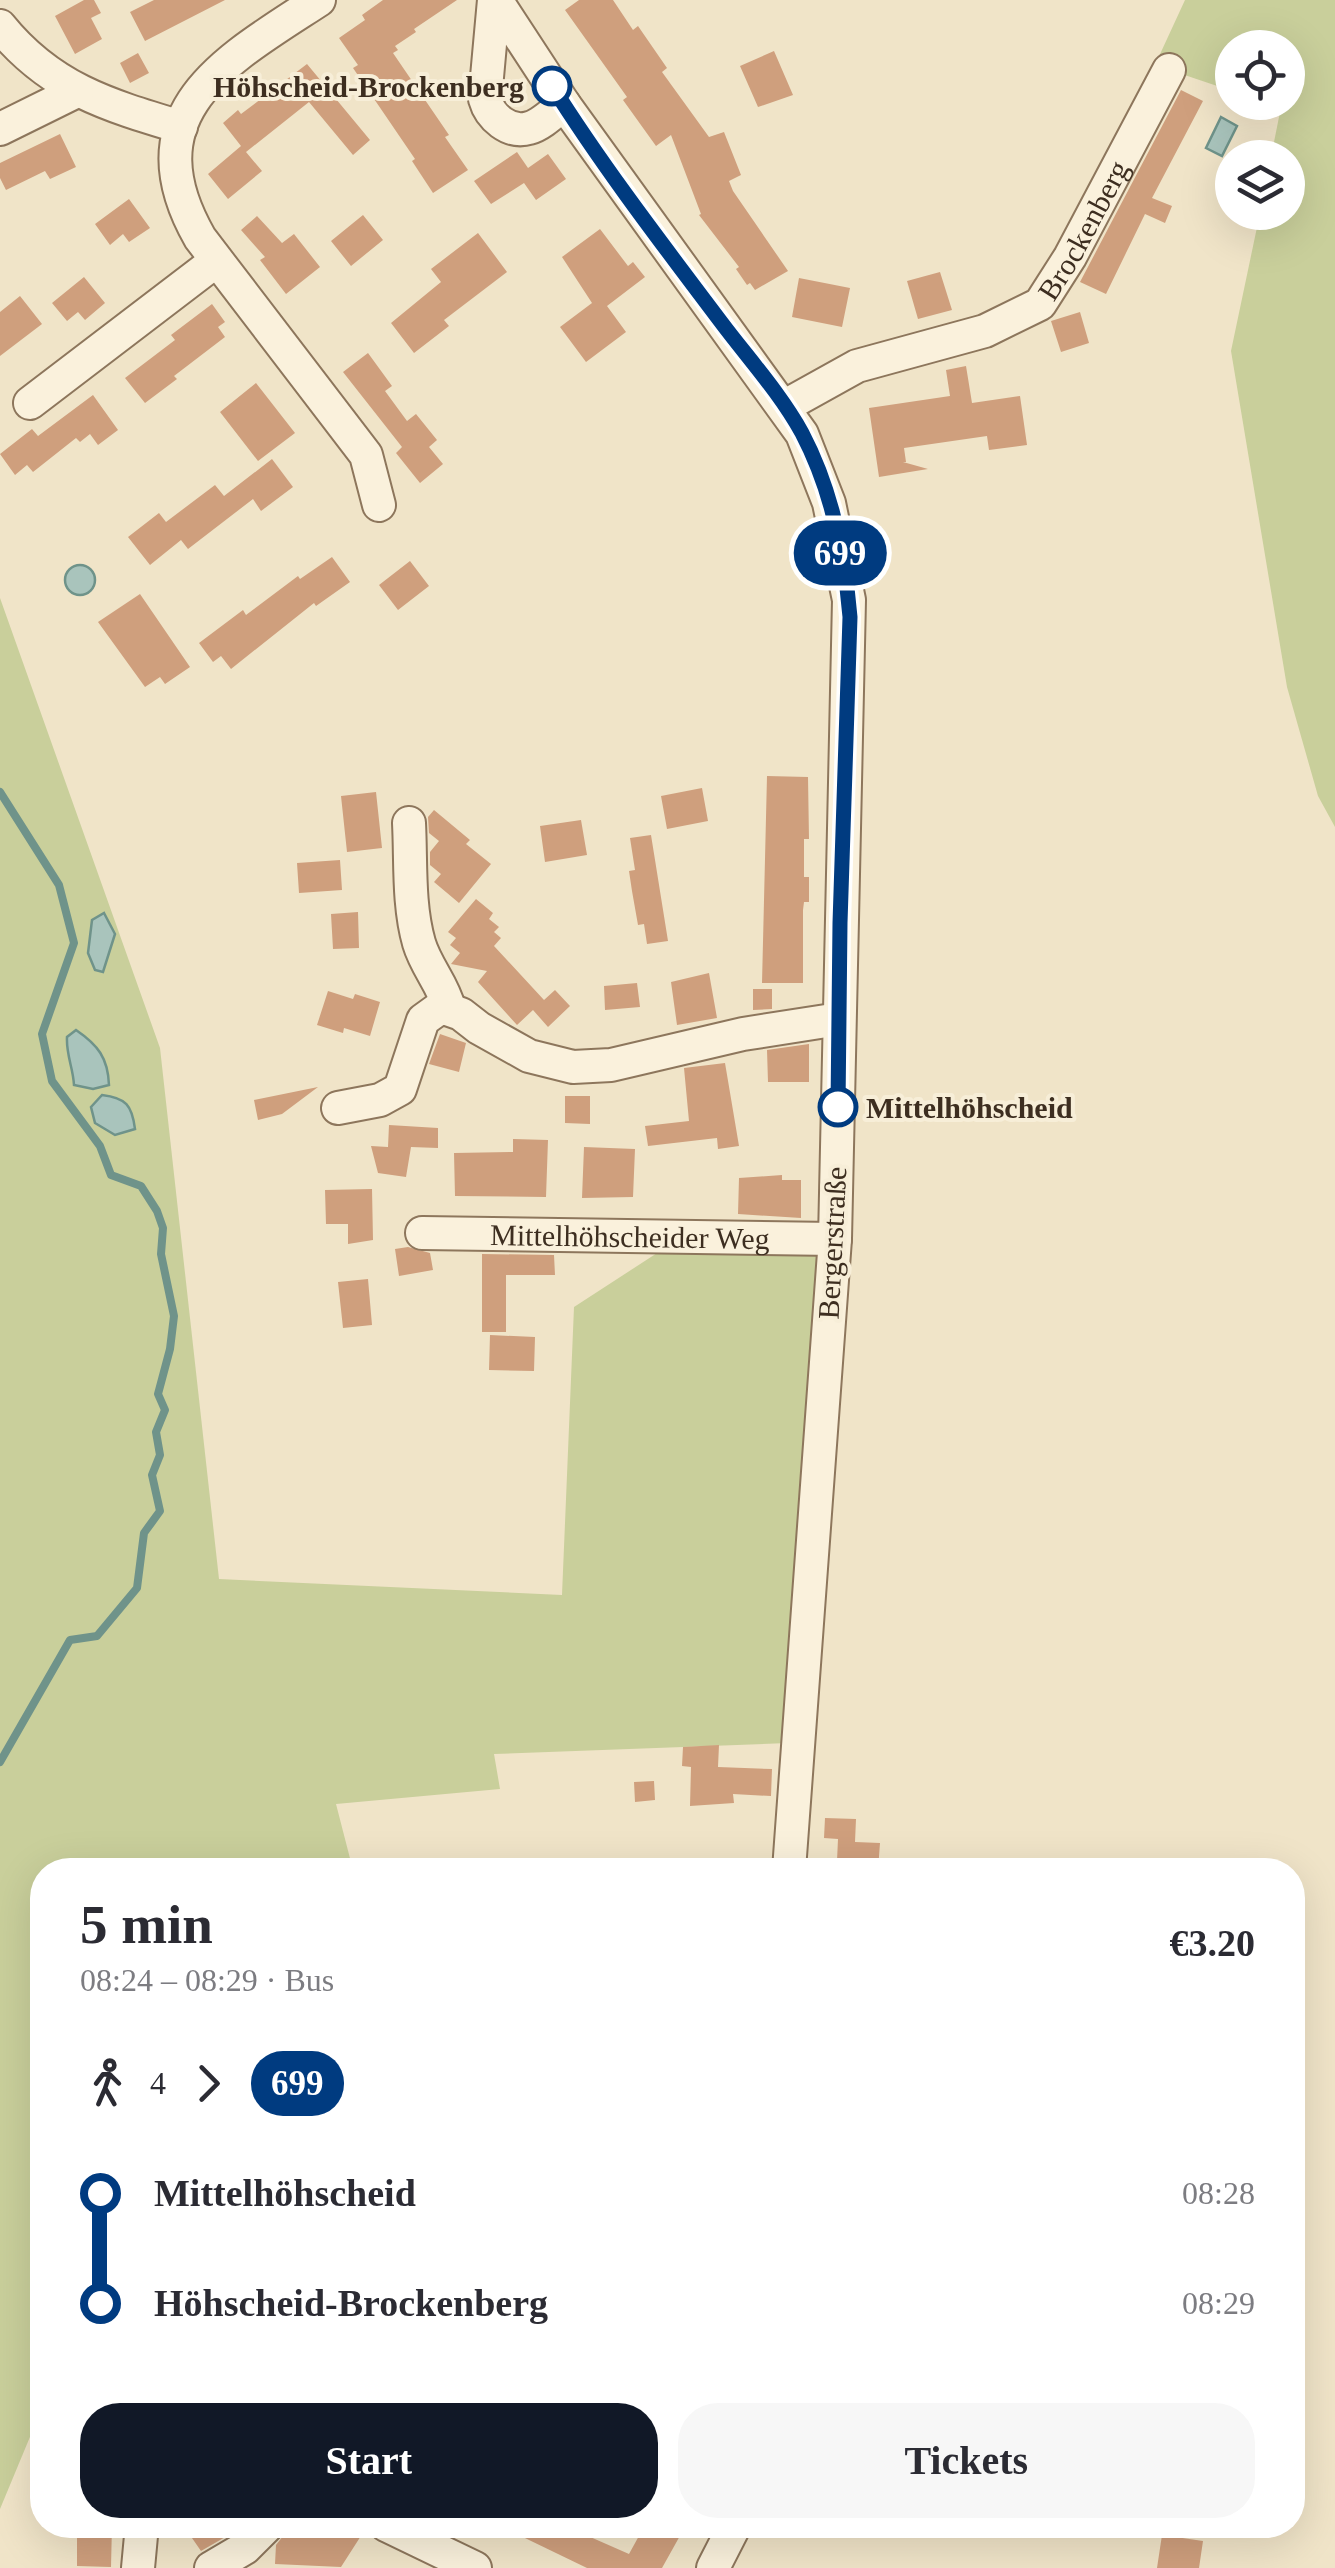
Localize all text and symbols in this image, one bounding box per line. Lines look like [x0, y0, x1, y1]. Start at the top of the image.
map controls [1215, 30, 1305, 230]
button: locate [1215, 30, 1305, 120]
marker: Höhscheid-Brockenberg [533, 67, 571, 105]
place label: Höhscheid-Brockenberg [213, 70, 524, 103]
button: layers [1215, 140, 1305, 230]
street label: Brockenberg [1031, 155, 1135, 306]
line badge: 699 [782, 520, 898, 586]
text: 699 [814, 534, 866, 573]
marker: Mittelhöhscheid [819, 1088, 857, 1126]
place label: Mittelhöhscheid [866, 1091, 1073, 1124]
street label: Bergerstraße [812, 1166, 852, 1320]
street label: Mittelhöhscheider Weg [490, 1217, 770, 1255]
text: 5 min [80, 1894, 213, 1955]
text: €3.20 [1170, 1922, 1255, 1964]
text: 08:24 – 08:29 · Bus [80, 1962, 334, 1998]
icon: walk [80, 2056, 135, 2111]
icon: forward [181, 2056, 236, 2111]
text: 699 [271, 2064, 324, 2103]
text: 4 [150, 2065, 166, 2101]
text: Mittelhöhscheid [154, 2172, 416, 2214]
text: 08:28 [1182, 2175, 1255, 2211]
text: Höhscheid-Brockenberg [154, 2282, 548, 2324]
text: 08:29 [1182, 2285, 1255, 2321]
button: Start [80, 2403, 658, 2518]
button: Tickets [678, 2403, 1255, 2518]

